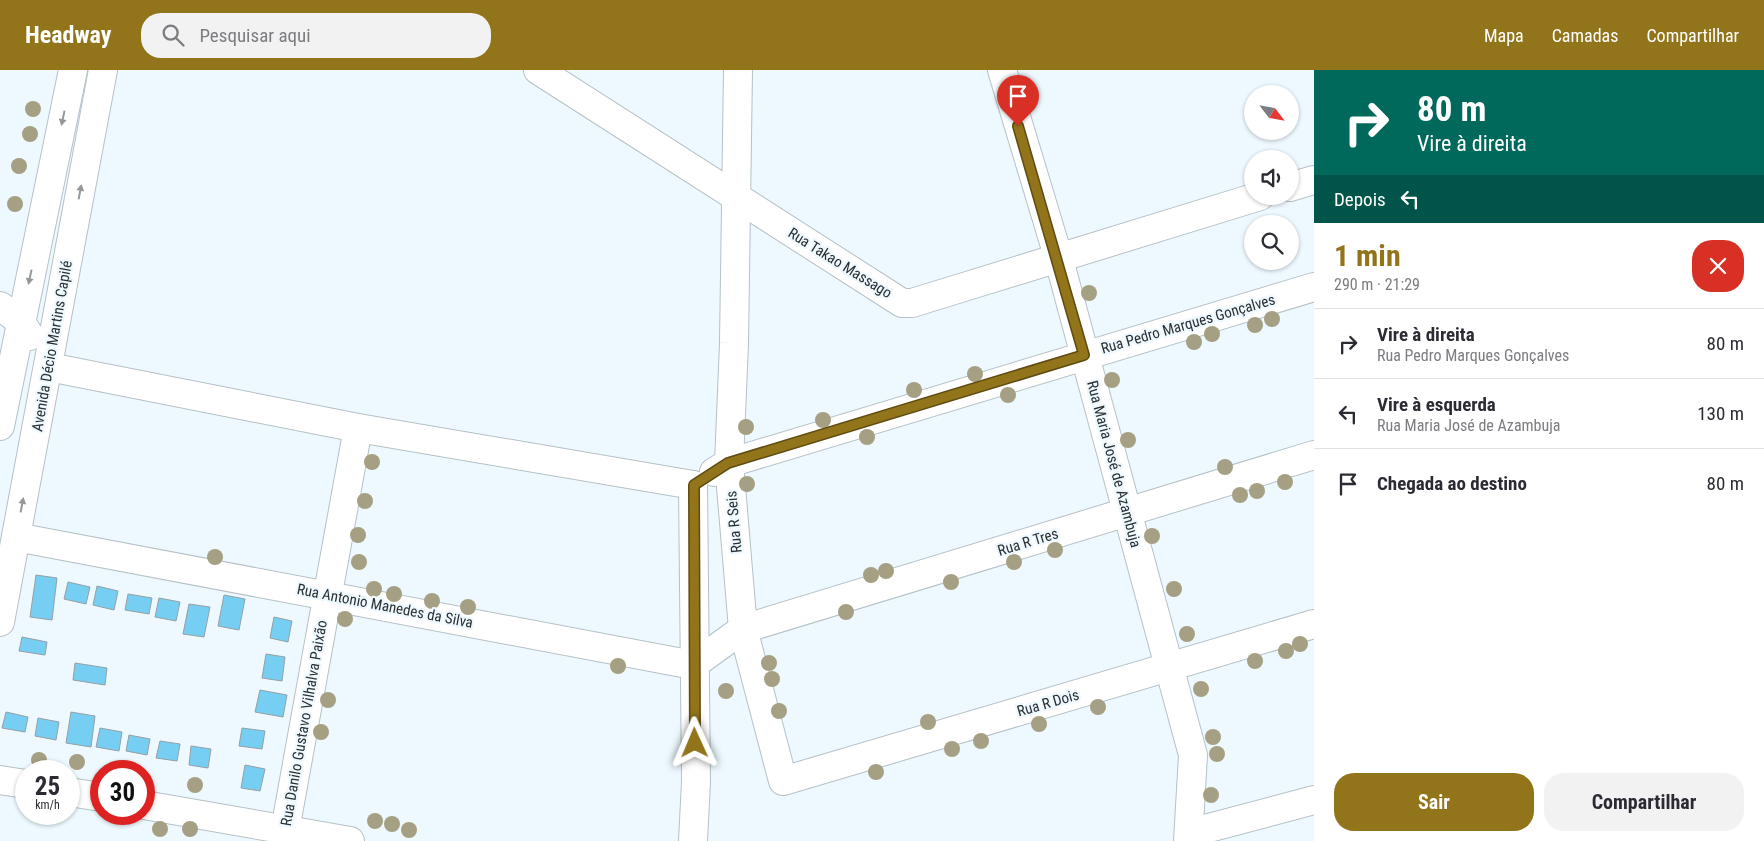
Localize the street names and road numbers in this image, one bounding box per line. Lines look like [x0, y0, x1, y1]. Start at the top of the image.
street label: Rua Takao Massago [785, 224, 895, 302]
street label: Avenida Décio Martins Capilé [28, 259, 76, 433]
street label: Rua Pedro Marques Gonçalves [1099, 290, 1277, 358]
street label: Rua Maria José de Azambuja [1083, 379, 1145, 549]
street label: Rua R Seis [722, 490, 746, 554]
street label: Rua R Tres [995, 524, 1061, 560]
street label: Rua Antonio Manedes da Silva [295, 580, 475, 632]
street label: Rua Danilo Gustavo Vilhalva Paixão [277, 619, 331, 827]
street label: Rua R Dois [1015, 686, 1081, 720]

